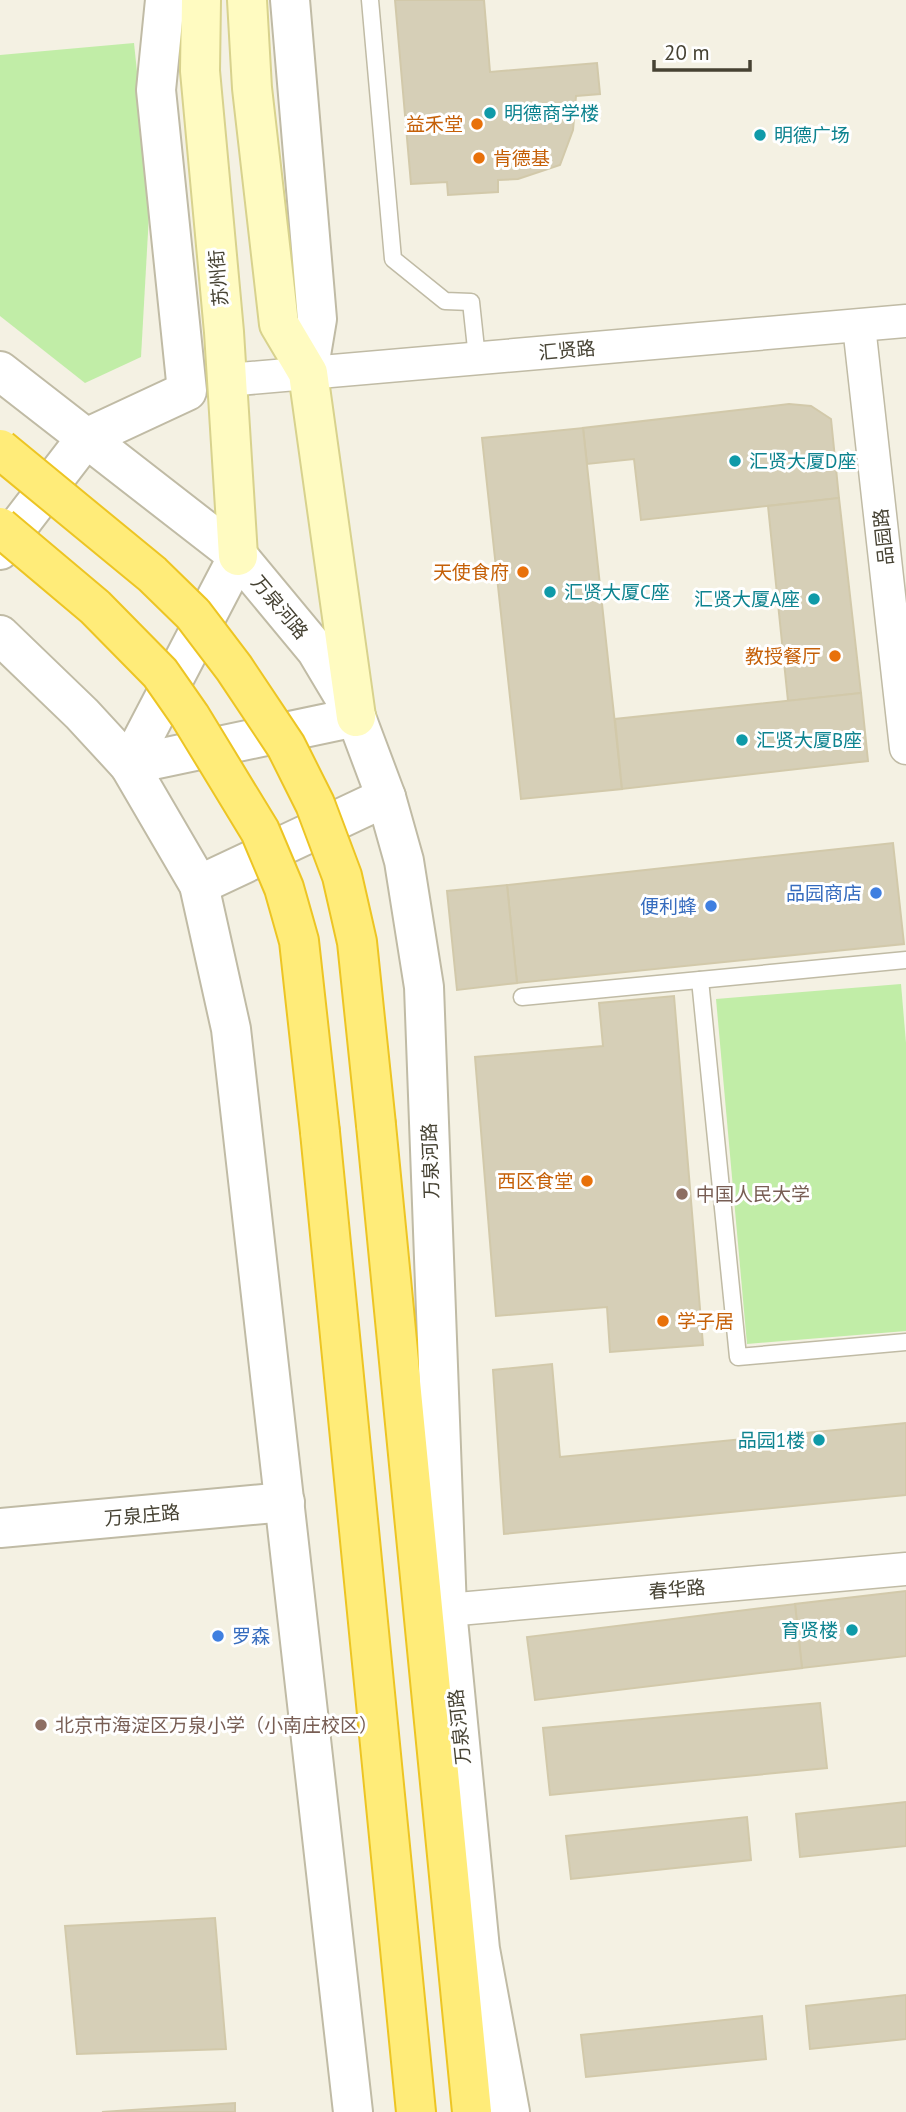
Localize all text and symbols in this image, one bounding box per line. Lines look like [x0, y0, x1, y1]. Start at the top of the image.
scale bar [654, 28, 750, 72]
text: 20 m [664, 39, 710, 66]
place label: 明德商学楼 [504, 101, 599, 125]
marker: 明德商学楼 [482, 105, 498, 121]
place label: 益禾堂 [406, 112, 463, 136]
marker: 益禾堂 [469, 116, 485, 132]
place label: 明德广场 [774, 123, 850, 147]
marker: 明德广场 [752, 127, 768, 143]
place label: 肯德基 [493, 146, 550, 170]
marker: 肯德基 [471, 150, 487, 166]
street label: 苏州街 [204, 249, 232, 307]
street label: 汇贤路 [538, 336, 596, 364]
place label: 汇贤大厦D座 [749, 449, 856, 473]
marker: 汇贤大厦D座 [727, 453, 743, 469]
street label: 品园路 [868, 507, 898, 567]
place label: 天使食府 [433, 560, 509, 584]
marker: 天使食府 [515, 564, 531, 580]
street label: 万泉河路 [246, 570, 314, 644]
place label: 汇贤大厦C座 [564, 580, 670, 604]
marker: 汇贤大厦C座 [542, 584, 558, 600]
place label: 汇贤大厦A座 [694, 587, 800, 611]
marker: 汇贤大厦A座 [806, 591, 822, 607]
place label: 教授餐厅 [745, 644, 821, 668]
marker: 教授餐厅 [827, 648, 843, 664]
place label: 汇贤大厦B座 [756, 728, 862, 752]
marker: 汇贤大厦B座 [734, 732, 750, 748]
place label: 品园商店 [786, 881, 862, 905]
marker: 品园商店 [868, 885, 884, 901]
place label: 便利蜂 [640, 894, 697, 918]
marker: 便利蜂 [703, 898, 719, 914]
street label: 万泉河路 [417, 1123, 443, 1199]
place label: 西区食堂 [497, 1169, 573, 1193]
marker: 西区食堂 [579, 1173, 595, 1189]
place label: 中国人民大学 [696, 1182, 810, 1206]
marker: 中国人民大学 [674, 1186, 690, 1202]
place label: 学子居 [677, 1309, 734, 1333]
marker: 学子居 [655, 1313, 671, 1329]
place label: 品园1楼 [738, 1428, 805, 1452]
marker: 品园1楼 [811, 1432, 827, 1448]
street label: 万泉庄路 [103, 1500, 181, 1530]
street label: 春华路 [648, 1575, 706, 1603]
place label: 育贤楼 [781, 1618, 838, 1642]
marker: 育贤楼 [844, 1622, 860, 1638]
place label: 罗森 [232, 1624, 270, 1648]
marker: 罗森 [210, 1628, 226, 1644]
street label: 万泉河路 [443, 1688, 475, 1766]
place label: 北京市海淀区万泉小学（小南庄校区） [55, 1713, 378, 1737]
marker: 北京市海淀区万泉小学（小南庄校区） [33, 1717, 49, 1733]

